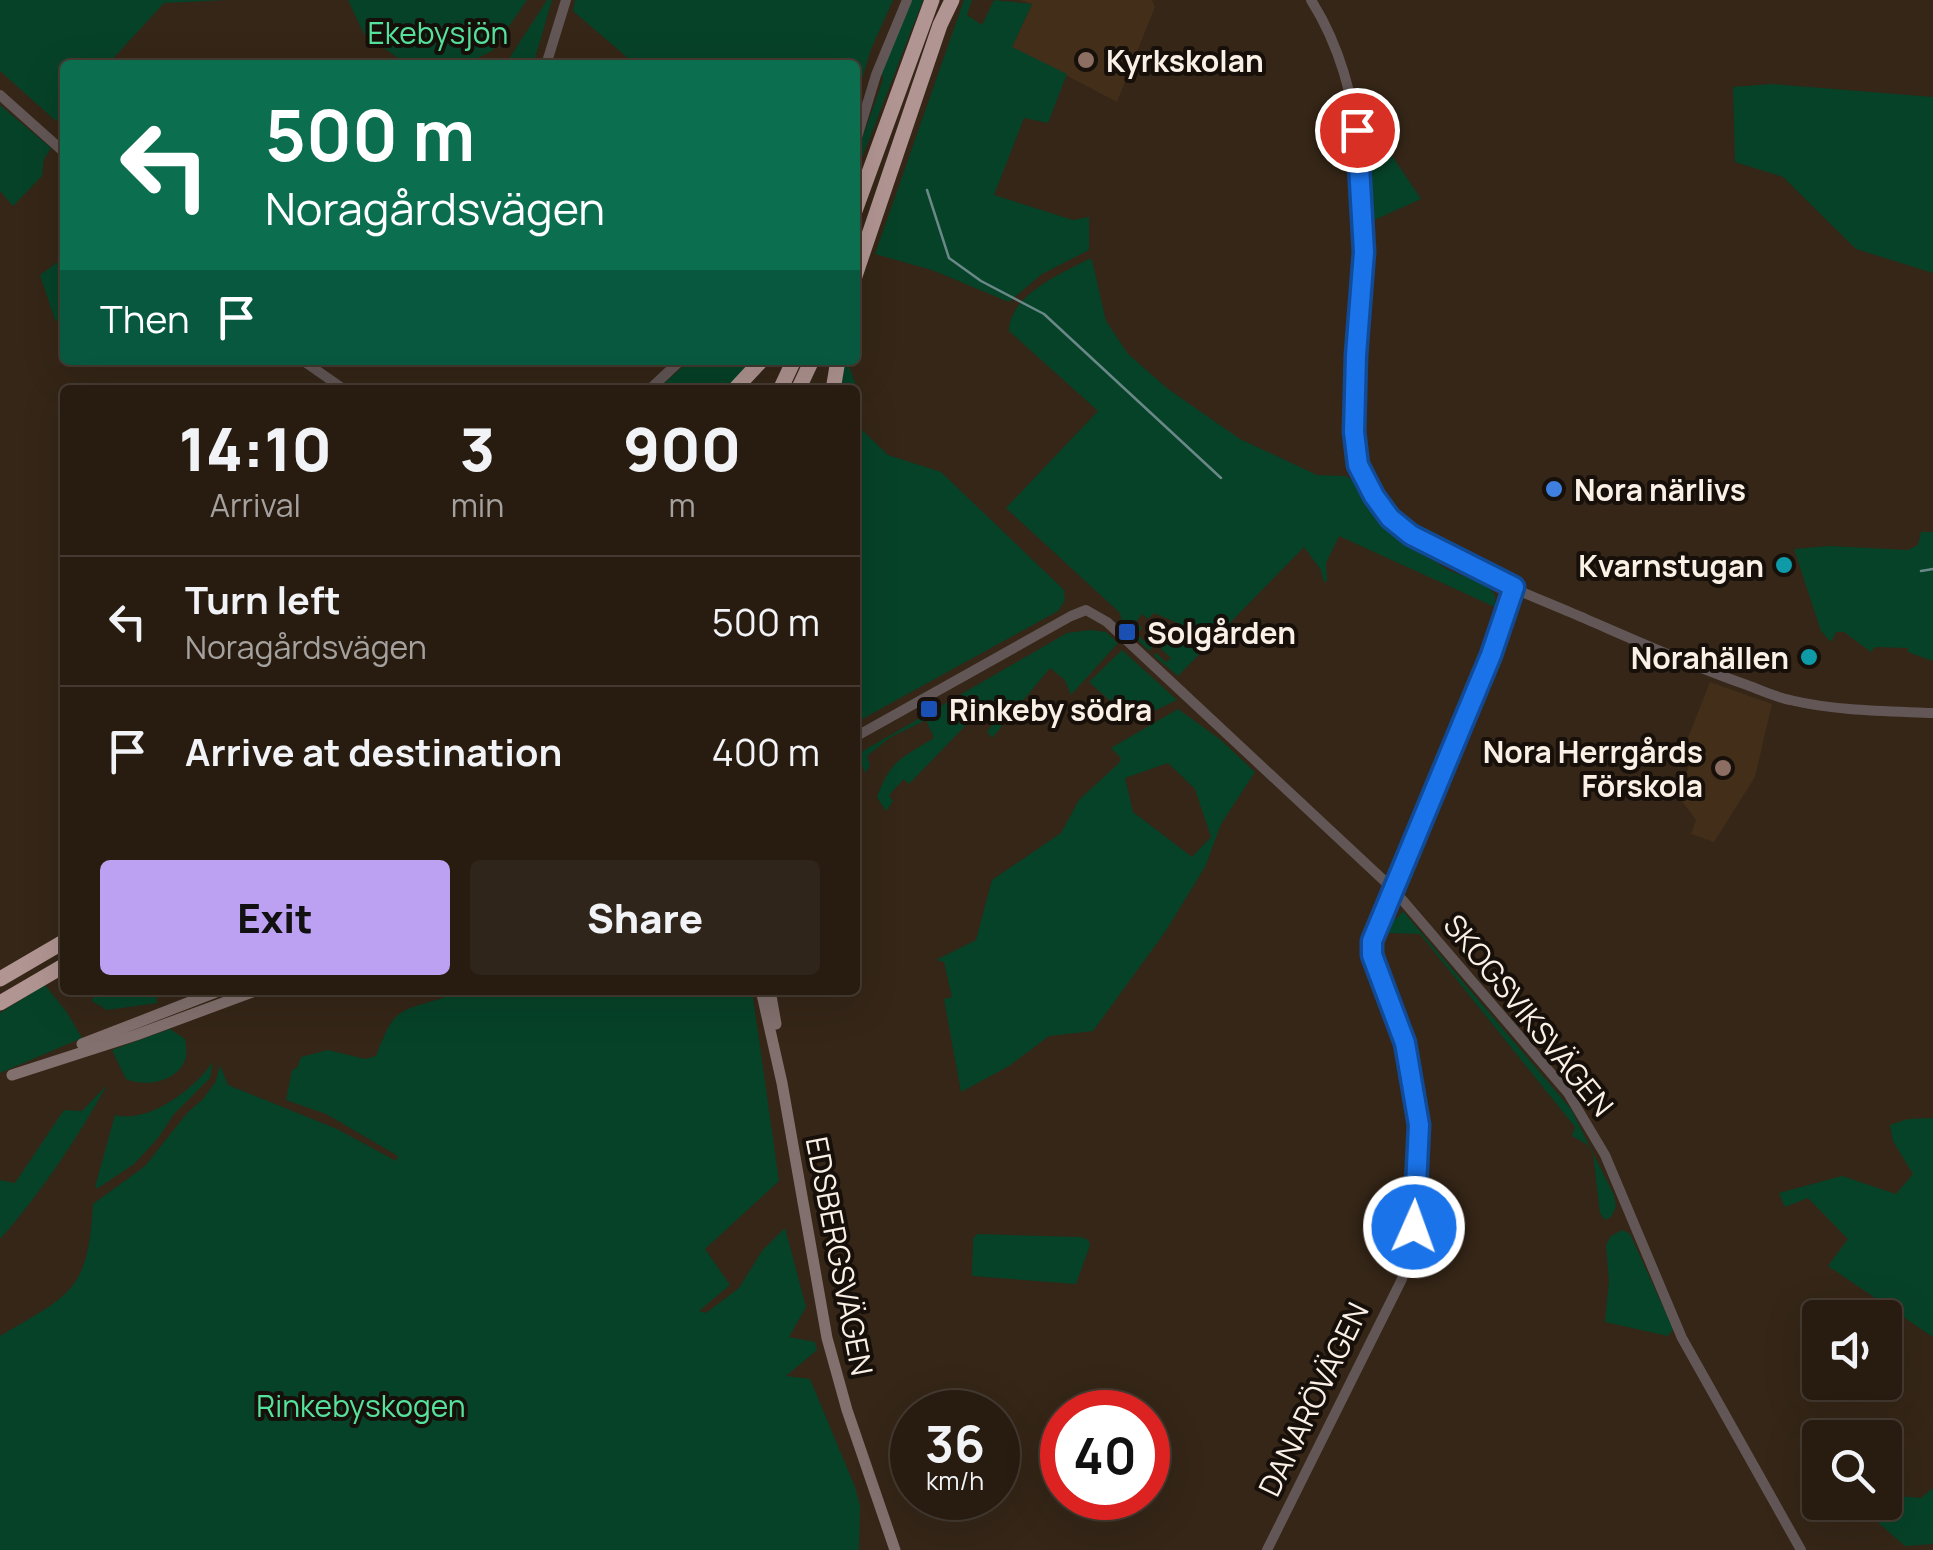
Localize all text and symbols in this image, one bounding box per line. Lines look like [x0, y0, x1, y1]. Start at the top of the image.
park label: Ekebysjön [368, 12, 508, 53]
place label: Kyrkskolan [1106, 40, 1264, 81]
marker: Kyrkskolan [1075, 49, 1097, 71]
text: 500 m [265, 86, 475, 182]
pin [1315, 88, 1400, 173]
icon: left [100, 100, 230, 230]
icon: arrive [1330, 103, 1385, 158]
text: Noragårdsvägen [265, 177, 605, 239]
icon: arrive [209, 290, 264, 345]
text: Then [100, 292, 189, 344]
text: 14:10 [179, 407, 332, 489]
text: 3 [460, 407, 495, 489]
text: 900 [623, 407, 741, 489]
place label: Nora närlivs [1574, 469, 1746, 510]
marker: Nora närlivs [1543, 478, 1565, 500]
text: Arrival [210, 483, 301, 527]
text: min [451, 483, 504, 527]
text: m [669, 483, 696, 527]
place label: Kvarnstugan [1578, 545, 1764, 586]
marker: Kvarnstugan [1773, 554, 1795, 576]
text: Turn left [185, 573, 341, 625]
icon: left [100, 594, 155, 649]
text: 500 m [712, 595, 820, 647]
place label: Solgården [1147, 612, 1296, 653]
marker: Solgården [1116, 621, 1138, 643]
text: Noragårdsvägen [185, 625, 427, 669]
place label: Norahällen [1631, 637, 1789, 678]
marker: Norahällen [1798, 646, 1820, 668]
place label: Rinkeby södra [949, 689, 1152, 730]
marker: Rinkeby södra [918, 698, 940, 720]
icon: arrive [100, 724, 155, 779]
text: Arrive at destination [185, 725, 562, 777]
text: 400 m [711, 725, 820, 777]
place label: Nora Herrgårds Förskola [1483, 731, 1703, 806]
marker: Nora Herrgårds Förskola [1712, 757, 1734, 779]
button: Exit [100, 860, 450, 975]
button: Share [470, 860, 820, 975]
street label: SKOGSVIKSVÄGEN [1435, 905, 1623, 1125]
street label: EDSBERGSVÄGEN [797, 1133, 883, 1379]
position arrow [1362, 1175, 1466, 1279]
street label: DANARÖVÄGEN [1248, 1295, 1378, 1503]
map controls [1802, 1300, 1902, 1520]
button: sound [1802, 1300, 1902, 1400]
park label: Rinkebyskogen [256, 1385, 466, 1426]
speed limit sign: 40 [1040, 1390, 1170, 1520]
text: 36 [925, 1409, 985, 1477]
button: search [1802, 1420, 1902, 1520]
text: km/h [926, 1463, 984, 1498]

